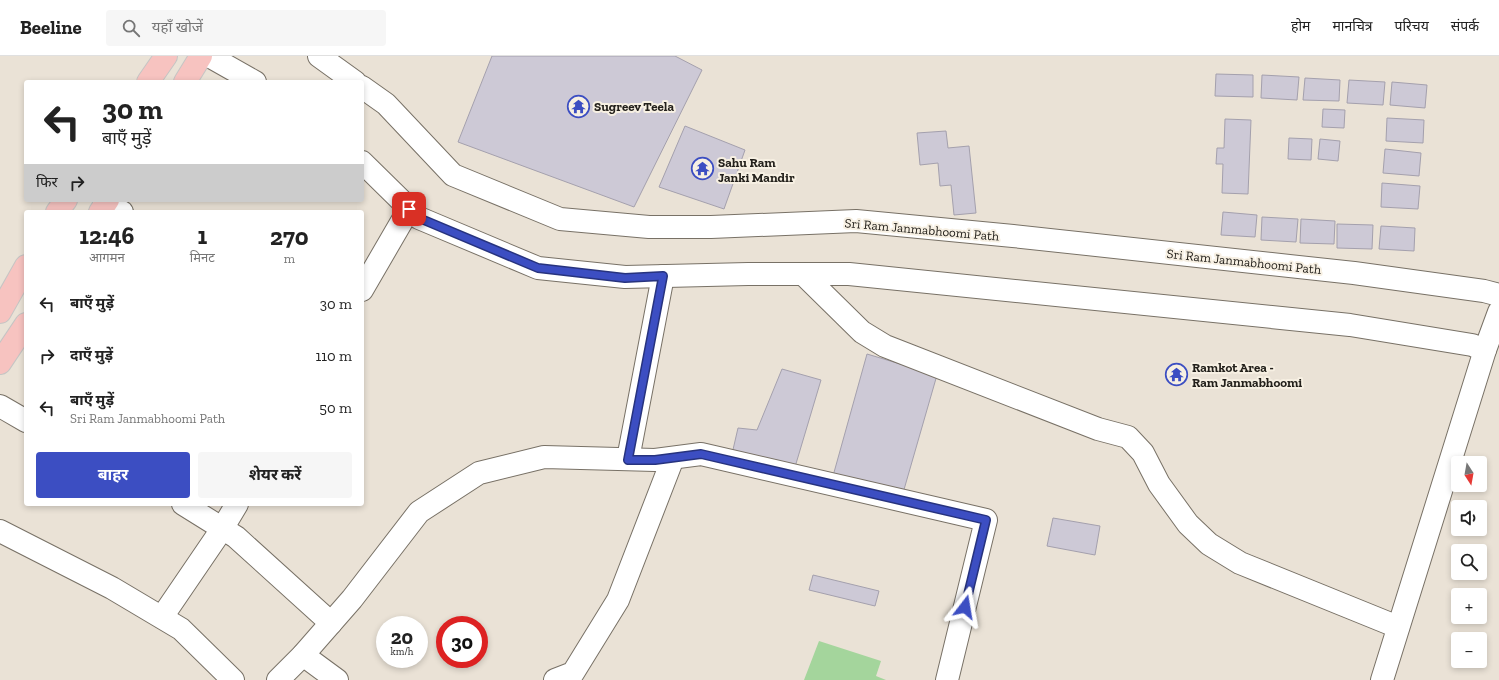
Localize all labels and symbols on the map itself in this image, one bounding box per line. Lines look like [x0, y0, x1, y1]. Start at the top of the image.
temple icon: Sugreev Teela [565, 93, 591, 119]
place label: Sugreev Teela [594, 99, 674, 114]
place label: Sahu Ram Janki Mandir [718, 155, 795, 185]
temple icon: Sahu Ram Janki Mandir [690, 156, 716, 182]
pin [392, 192, 426, 226]
street label: Sri Ram Janmabhoomi Path [844, 215, 1001, 244]
street label: Sri Ram Janmabhoomi Path [1166, 246, 1323, 277]
place label: Ramkot Area - Ram Janmabhoomi [1192, 360, 1302, 390]
temple icon: Ramkot Area - Ram Janmabhoomi [1163, 361, 1189, 387]
north arrow [1451, 456, 1487, 492]
position arrow [944, 586, 986, 628]
speed limit sign: 30 [436, 616, 488, 668]

